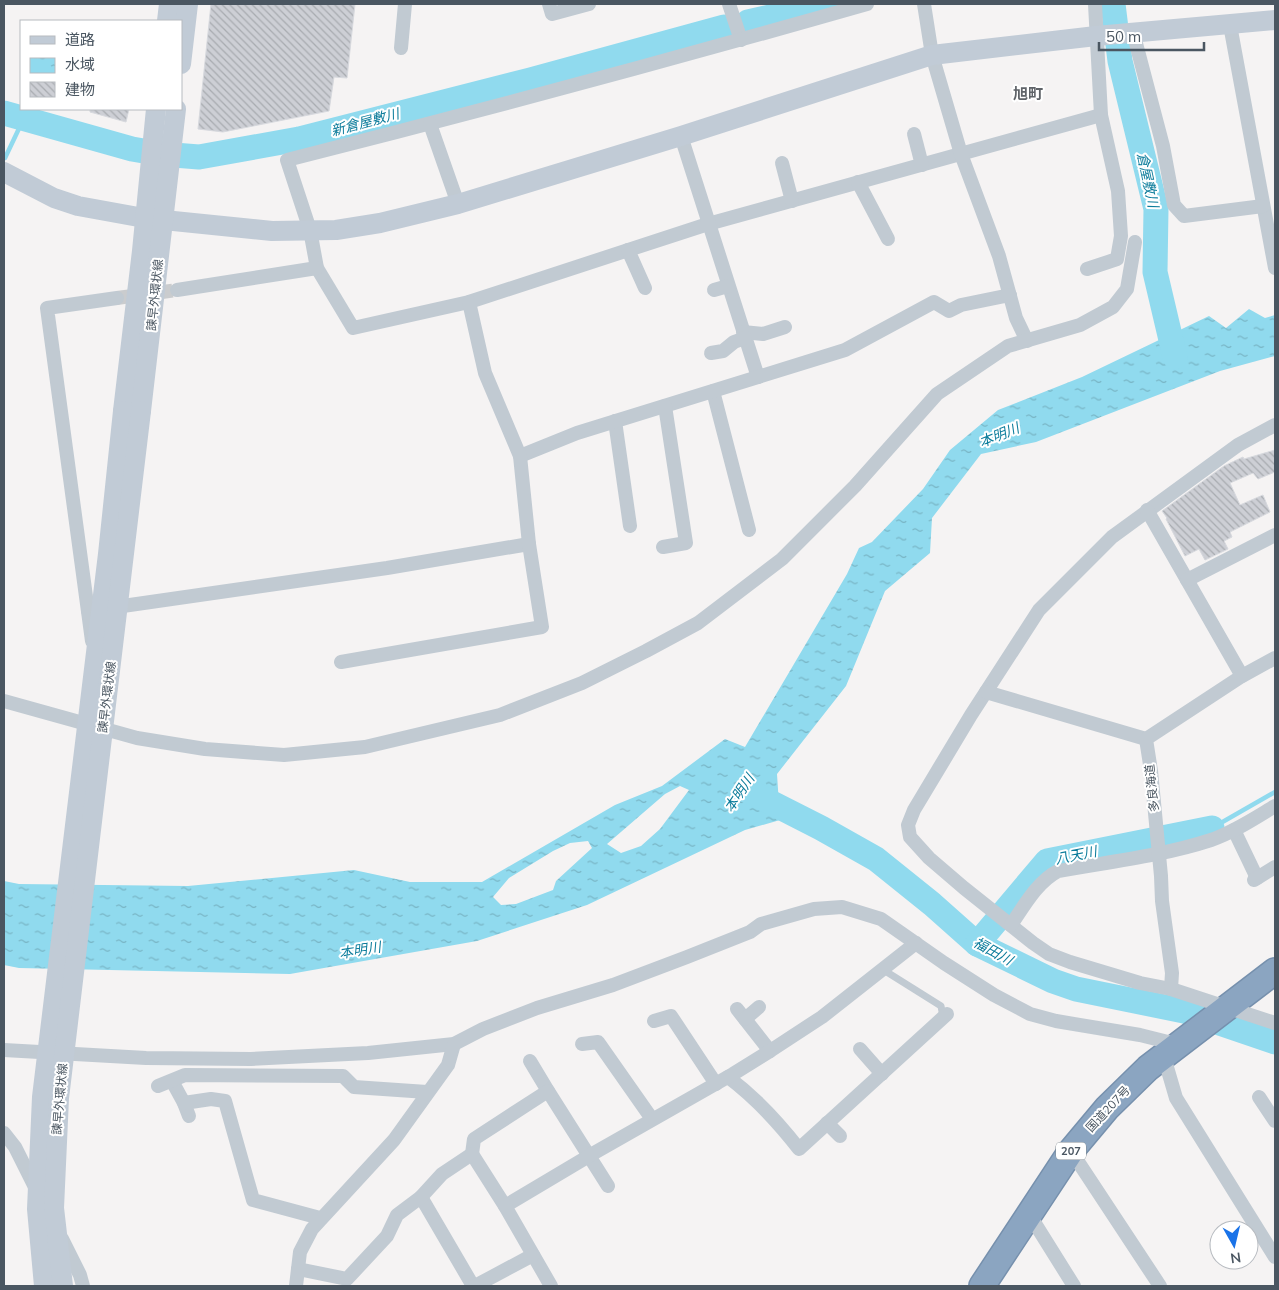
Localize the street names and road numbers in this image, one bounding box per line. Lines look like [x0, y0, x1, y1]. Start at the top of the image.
street label: 諫早外環状線 [143, 258, 166, 332]
street label: 諫早外環状線 [95, 660, 118, 734]
street label: 多良海道 [1142, 763, 1161, 813]
street label: 諫早外環状線 [49, 1062, 70, 1135]
street label: 国道207号 [1083, 1082, 1133, 1135]
road number: 207 [1056, 1142, 1086, 1160]

